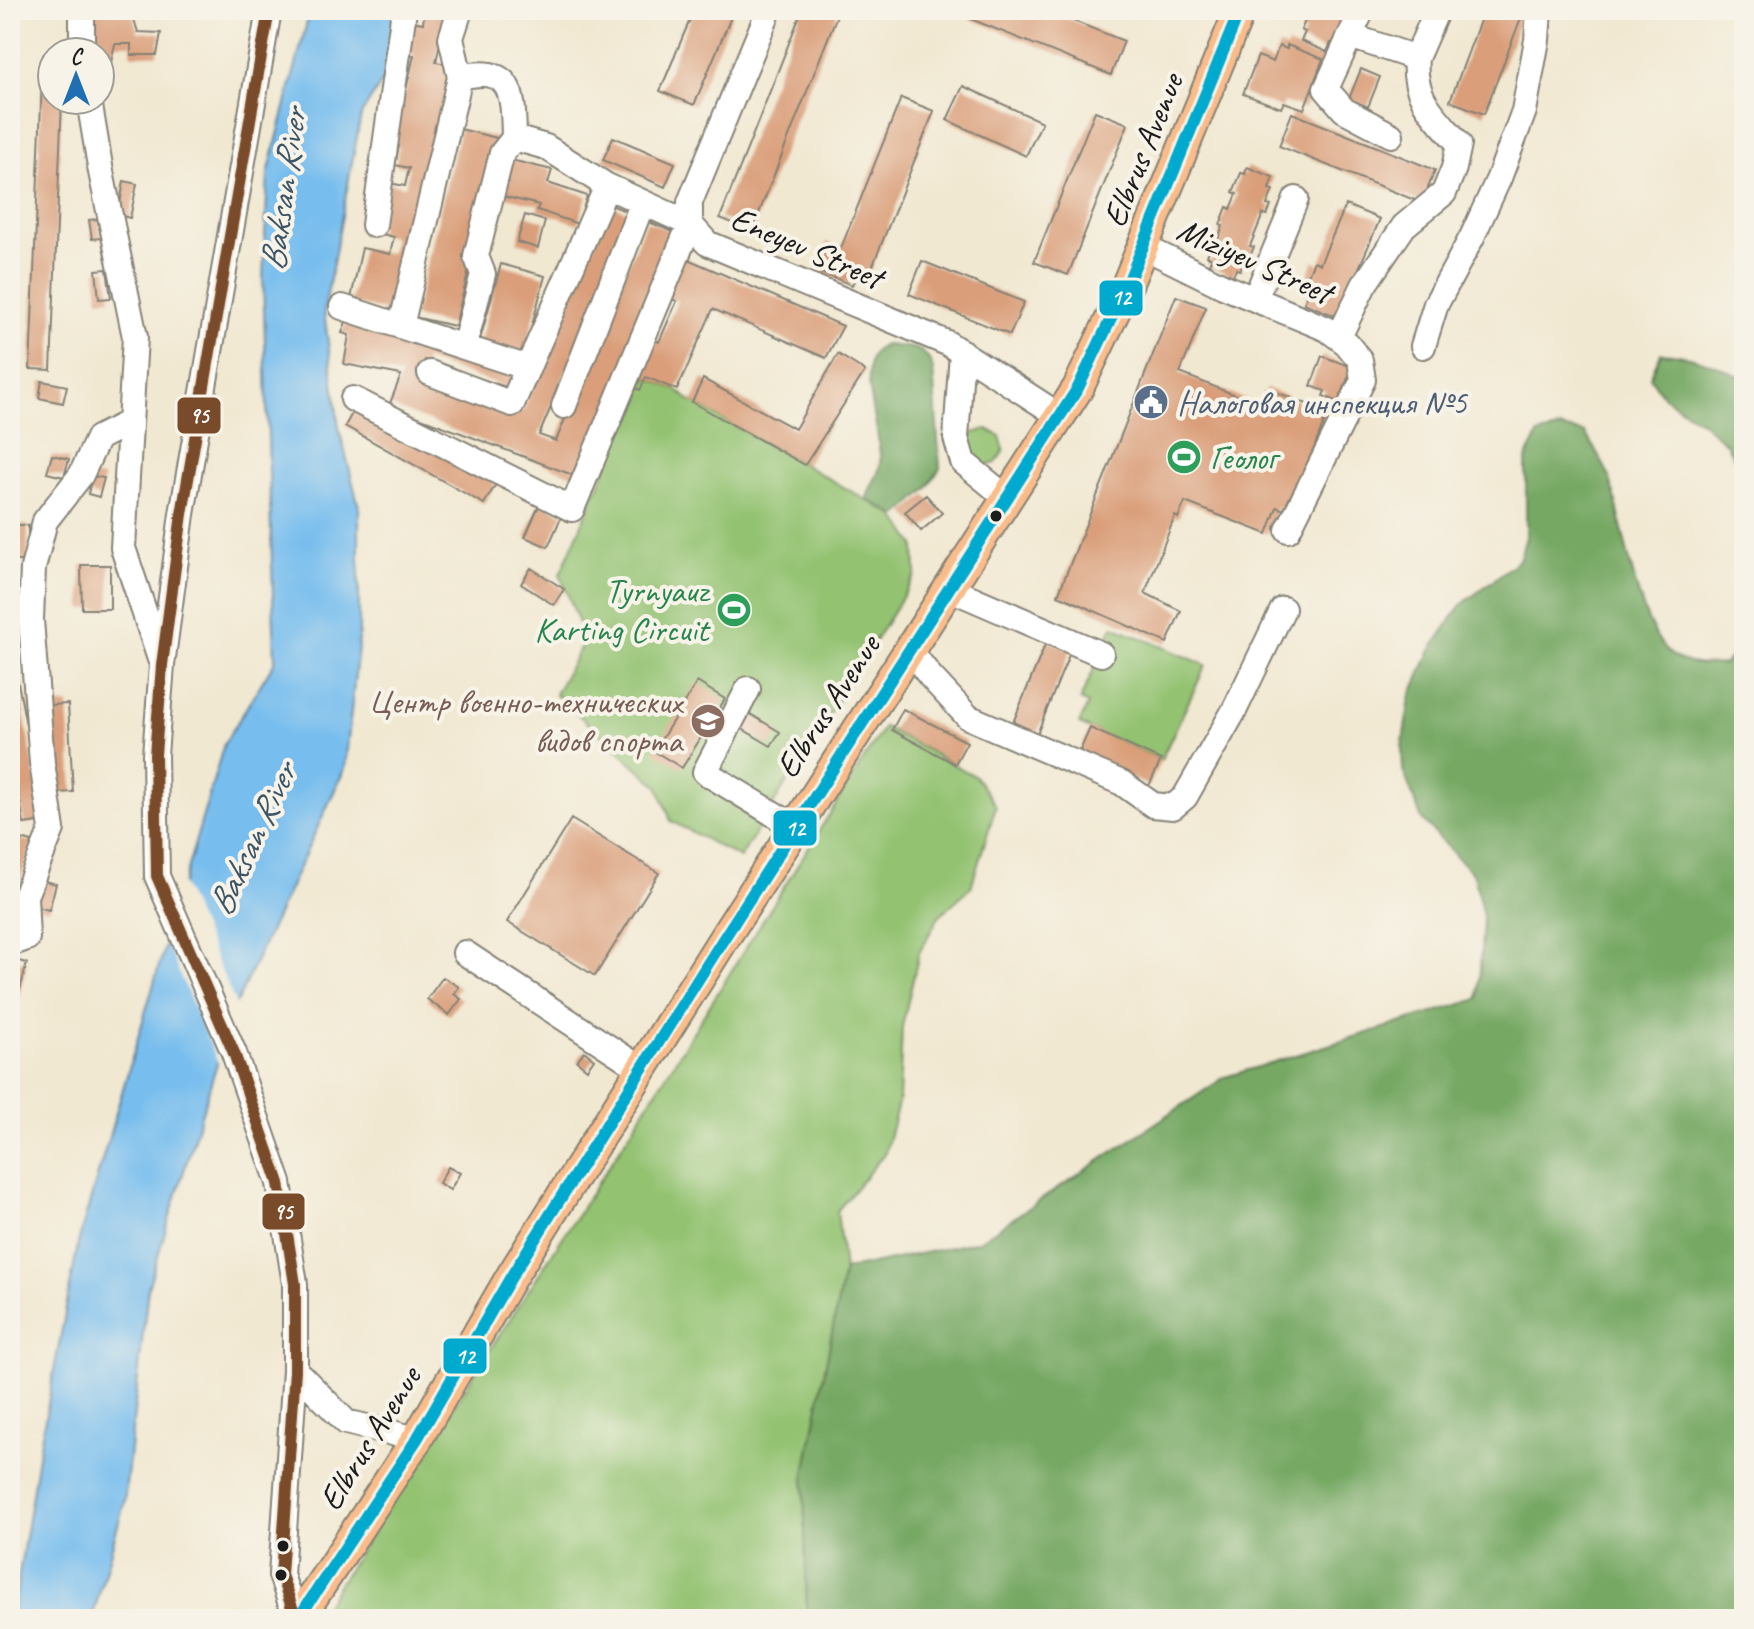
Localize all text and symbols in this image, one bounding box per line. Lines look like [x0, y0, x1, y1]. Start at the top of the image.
north arrow [36, 36, 116, 116]
text: С [71, 43, 85, 71]
street label: Elbrus Avenue [1092, 65, 1194, 233]
water label: Baksan River [249, 102, 318, 273]
street label: Eneyev Street [725, 196, 893, 300]
street label: Miziyev Street [1171, 207, 1343, 315]
line badge: 12 [1098, 279, 1144, 317]
text: 12 [1111, 284, 1133, 312]
place label: Налоговая инспекция №5 [1177, 381, 1469, 424]
public building icon: Налоговая инспекция №5 [1132, 383, 1170, 421]
line badge: 95 [176, 396, 222, 435]
text: 95 [189, 402, 211, 430]
place label: Геолог [1210, 436, 1281, 479]
sports icon: Геолог [1165, 438, 1203, 476]
unlabelled marker [988, 508, 1004, 524]
place label: Tyrnyauz Karting Circuit [535, 569, 712, 651]
sports icon: Tyrnyauz Karting Circuit [715, 591, 753, 629]
street label: Elbrus Avenue [765, 624, 891, 786]
place label: Центр военно-технических видов спорта [368, 680, 684, 762]
school or university icon: Центр военно-технических видов спорта [689, 702, 727, 740]
water label: Baksan River [197, 752, 309, 922]
line badge: 12 [772, 809, 818, 847]
text: 12 [785, 815, 807, 843]
line badge: 95 [261, 1192, 306, 1231]
text: 95 [273, 1198, 295, 1226]
line badge: 12 [442, 1337, 488, 1375]
text: 12 [455, 1343, 477, 1371]
street label: Elbrus Avenue [308, 1356, 432, 1518]
unlabelled marker [275, 1538, 291, 1554]
unlabelled marker [273, 1567, 289, 1583]

